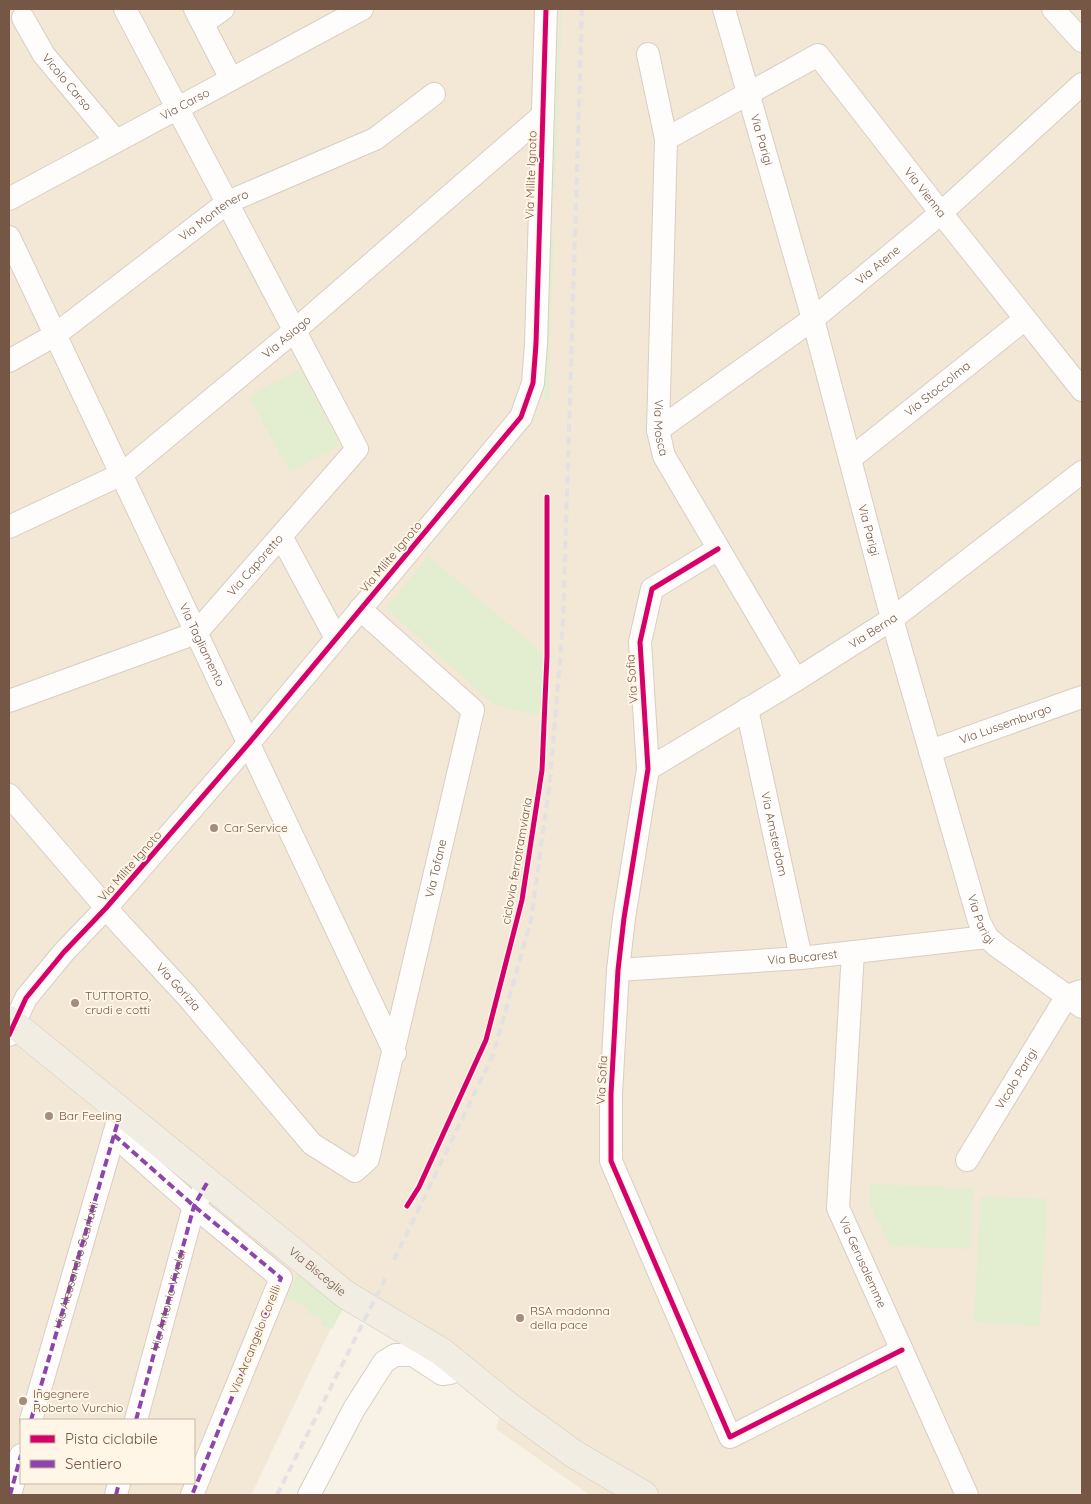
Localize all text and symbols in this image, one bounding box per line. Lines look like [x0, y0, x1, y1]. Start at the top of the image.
street label: Vicolo Carso [39, 50, 95, 113]
street label: Via Carso [158, 84, 212, 123]
street label: Via Parigi [748, 112, 777, 167]
street label: Via Milite Ignoto [521, 130, 540, 220]
street label: Via Vienna [901, 164, 950, 220]
street label: Via Montenero [176, 186, 251, 244]
street label: Via Atene [852, 242, 903, 288]
street label: Via Asiago [259, 312, 314, 361]
street label: Via Stoccolma [901, 358, 973, 419]
street label: Via Mosca [651, 399, 672, 458]
street label: Via Parigi [855, 503, 883, 558]
street label: Via Milite Ignoto [356, 518, 425, 596]
street label: Via Caporetto [224, 531, 286, 599]
street label: Via Tagliamento [176, 600, 228, 689]
street label: Via Berna [846, 610, 900, 652]
street label: Via Sofia [622, 654, 641, 704]
street label: Via Lussemburgo [957, 701, 1053, 747]
street label: Via Amsterdam [758, 790, 791, 878]
street label: ciclovia ferrotramviaria [498, 796, 535, 925]
place label: Car Service [224, 820, 288, 835]
marker: Car Service [208, 822, 220, 834]
street label: Via Milite Ignoto [95, 827, 164, 904]
street label: Via Tofane [421, 838, 450, 899]
street label: Via Parigi [965, 892, 998, 947]
street label: Via Bucarest [767, 946, 838, 967]
street label: Via Gorizia [153, 960, 204, 1014]
place label: TUTTORTO, crudi e cotti [85, 988, 151, 1017]
marker: TUTTORTO, crudi e cotti [69, 997, 81, 1009]
street label: Vicolo Parigi [992, 1045, 1040, 1112]
street label: Via Sofia [593, 1055, 610, 1105]
place label: Bar Feeling [59, 1108, 122, 1123]
marker: Bar Feeling [43, 1110, 55, 1122]
street label: Via Alessandro Scarlatti [50, 1200, 101, 1331]
street label: Via Gerusalemme [836, 1214, 890, 1310]
street label: Via Bisceglie [286, 1243, 350, 1299]
street label: Via Antonio Vivaldi [147, 1248, 189, 1352]
street label: Via Arcangelo Corelli [226, 1284, 283, 1396]
place label: RSA madonna della pace [530, 1303, 610, 1332]
marker: RSA madonna della pace [514, 1312, 526, 1324]
place label: Ingegnere Roberto Vurchio [33, 1386, 123, 1415]
marker: Ingegnere Roberto Vurchio [17, 1395, 29, 1407]
legend [20, 1419, 195, 1484]
text: Pista ciclabile [65, 1429, 158, 1448]
text: Sentiero [65, 1454, 122, 1473]

